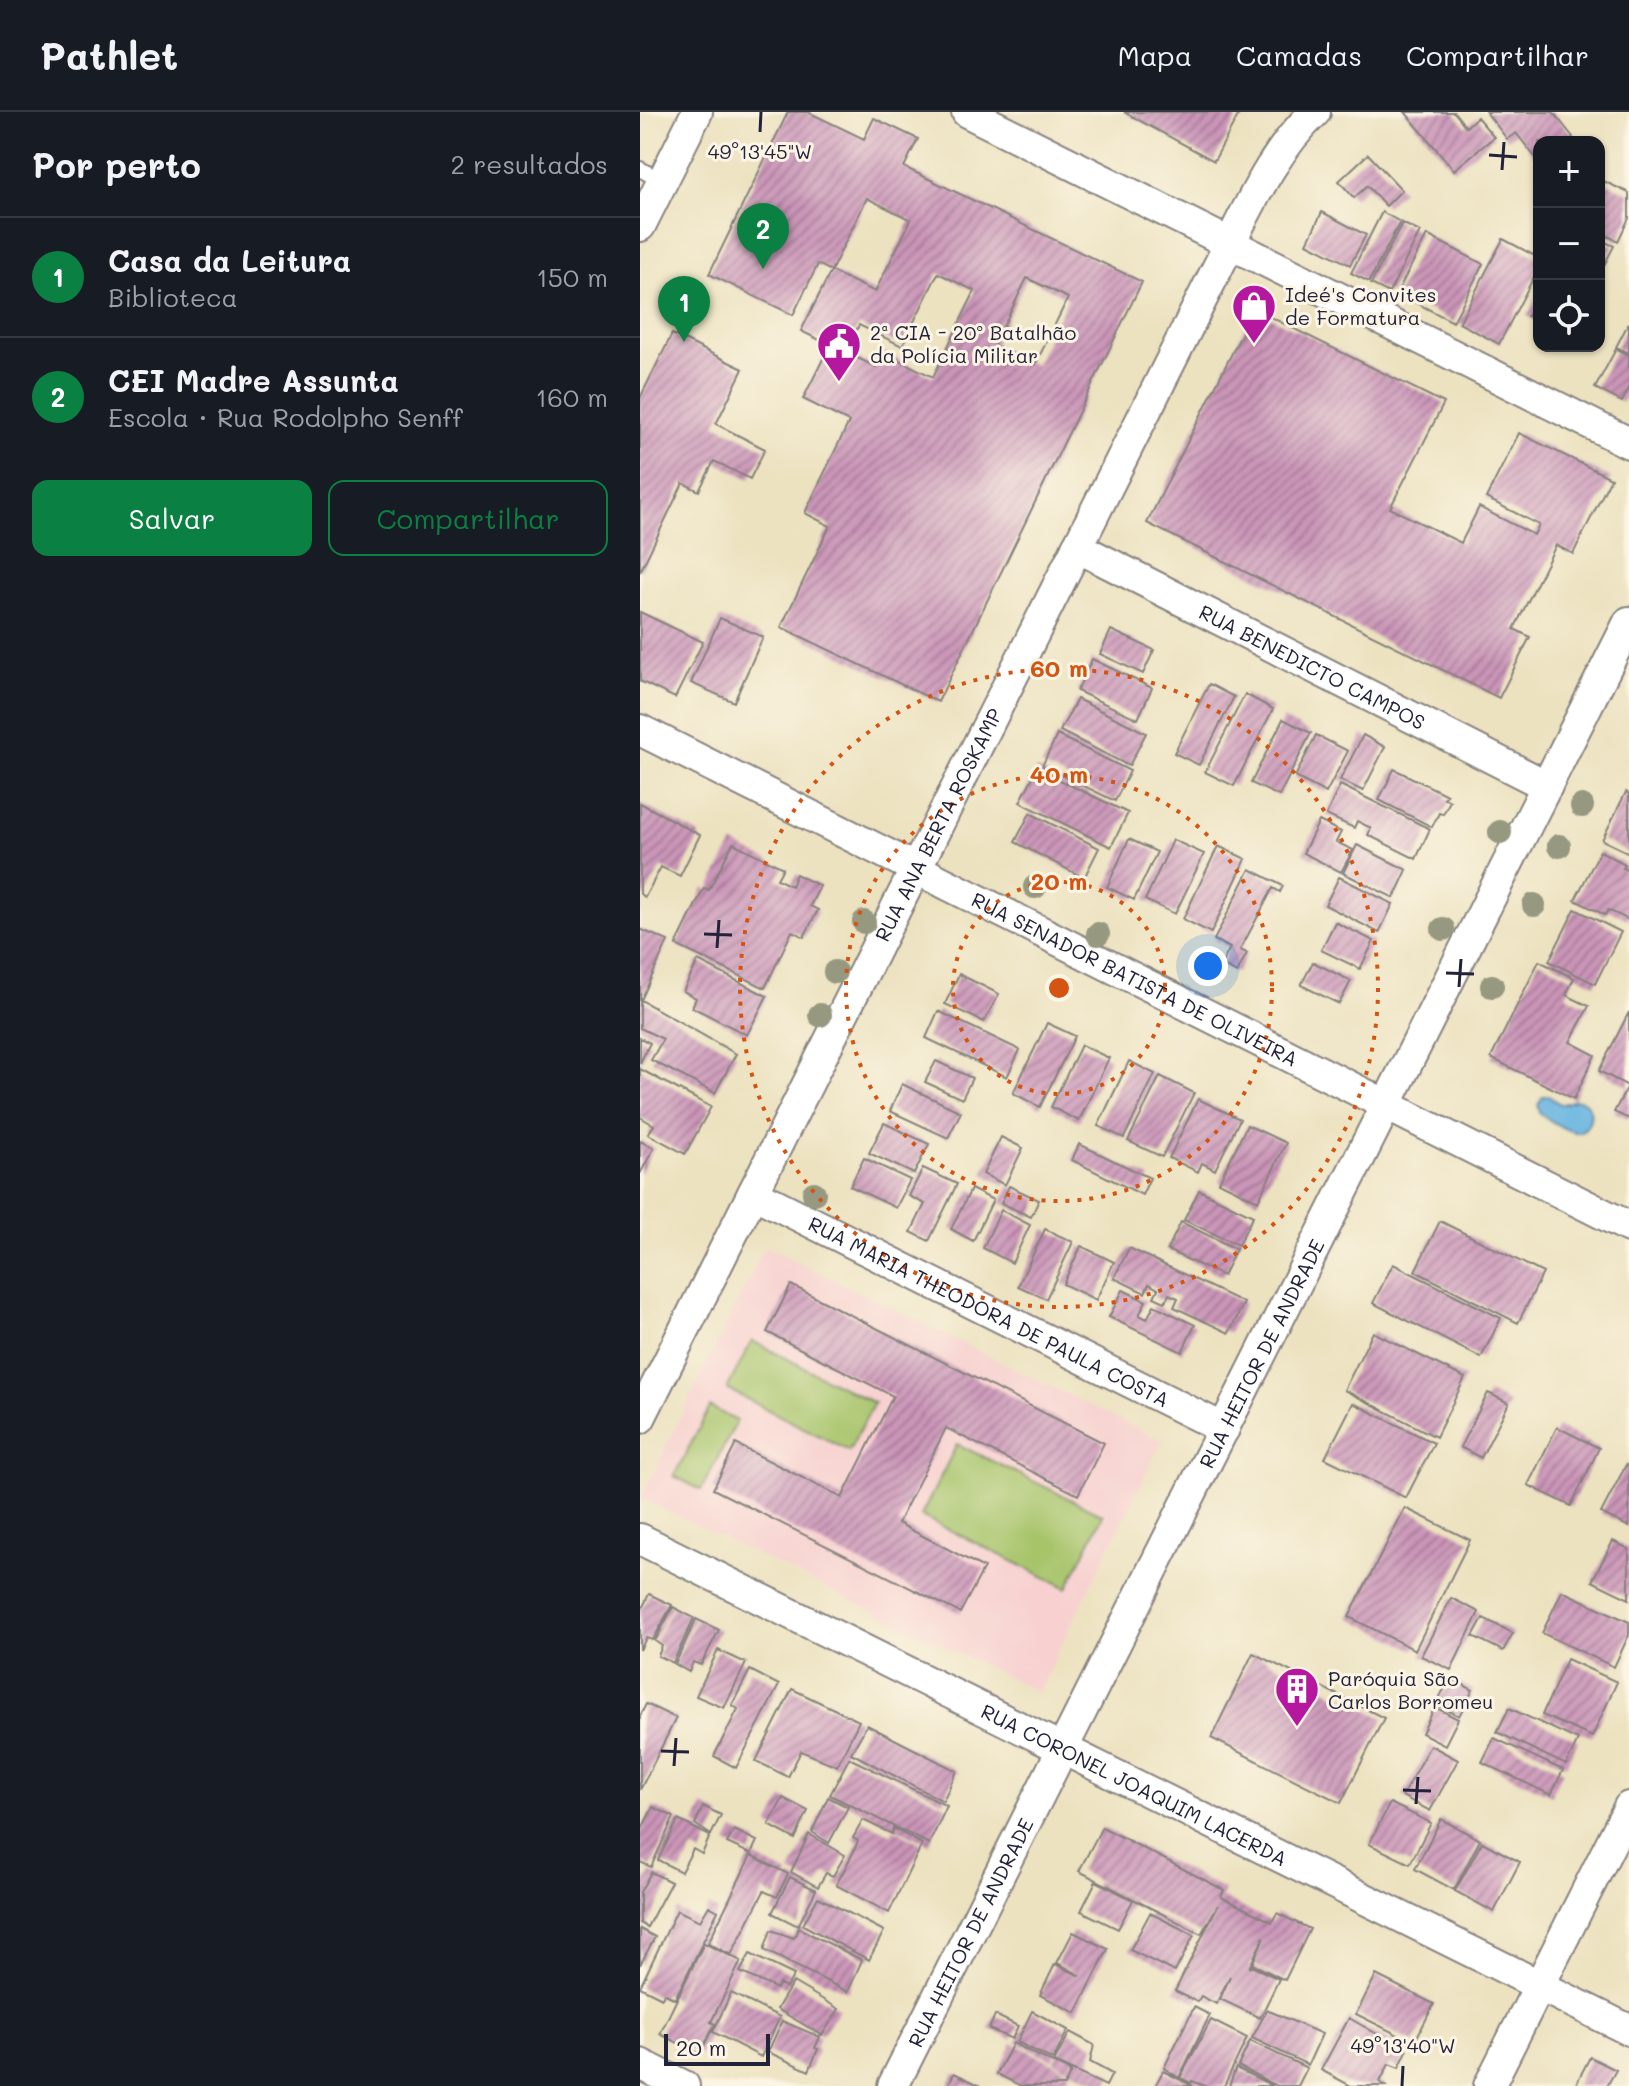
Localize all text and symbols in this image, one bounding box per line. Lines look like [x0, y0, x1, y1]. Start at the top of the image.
text: Pathlet [40, 30, 178, 80]
text: Mapa [1118, 37, 1192, 73]
text: Camadas [1236, 37, 1362, 73]
text: Compartilhar [1406, 37, 1589, 73]
map controls [1533, 136, 1605, 352]
button: + [1533, 136, 1605, 208]
text: 49°13'45"W [708, 138, 812, 164]
text: Por perto [32, 142, 201, 187]
text: 2 resultados [450, 147, 608, 181]
pin: 2 [737, 203, 789, 269]
button: − [1533, 208, 1605, 280]
text: Casa da Leitura [108, 240, 351, 280]
text: 1 [52, 260, 64, 294]
text: 150 m [536, 260, 608, 294]
pin: 1 [658, 276, 710, 342]
text: Biblioteca [108, 280, 238, 314]
button: locate [1533, 280, 1605, 352]
place label: Ideé's Convites de Formatura [1285, 281, 1437, 330]
shop icon: Ideé's Convites de Formatura [1230, 282, 1278, 345]
place label: 2ª CIA - 20º Batalhão da Polícia Militar [870, 319, 1077, 368]
public building icon: 2ª CIA - 20º Batalhão da Polícia Militar [815, 320, 863, 383]
text: CEI Madre Assunta [108, 360, 399, 400]
text: 2 [51, 380, 65, 414]
text: 160 m [536, 380, 608, 414]
text: Escola · Rua Rodolpho Senff [108, 400, 463, 434]
button: Salvar [32, 480, 312, 556]
button: Compartilhar [328, 480, 608, 556]
street label: RUA BENEDICTO CAMPOS [1195, 598, 1430, 735]
text: 60 m [1030, 652, 1088, 683]
street label: RUA ANA BERTA ROSKAMP [869, 704, 1007, 945]
text: 40 m [1030, 758, 1088, 789]
text: 20 m [1031, 865, 1087, 896]
street label: RUA SENADOR BATISTA DE OLIVEIRA [967, 886, 1303, 1072]
your location [1188, 946, 1228, 986]
centre of rings [1045, 974, 1073, 1002]
street label: RUA MARIA THEODORA DE PAULA COSTA [804, 1210, 1174, 1412]
street label: RUA HEITOR DE ANDRADE [1193, 1235, 1330, 1472]
building icon: Paróquia São Carlos Borromeu [1273, 1665, 1321, 1728]
place label: Paróquia São Carlos Borromeu [1328, 1665, 1493, 1714]
street label: RUA CORONEL JOAQUIM LACERDA [977, 1698, 1292, 1871]
street label: RUA HEITOR DE ANDRADE [902, 1813, 1039, 2051]
scale bar [664, 2030, 770, 2066]
text: 49°13'40"W [1350, 2032, 1456, 2058]
text: 20 m [676, 2033, 726, 2062]

